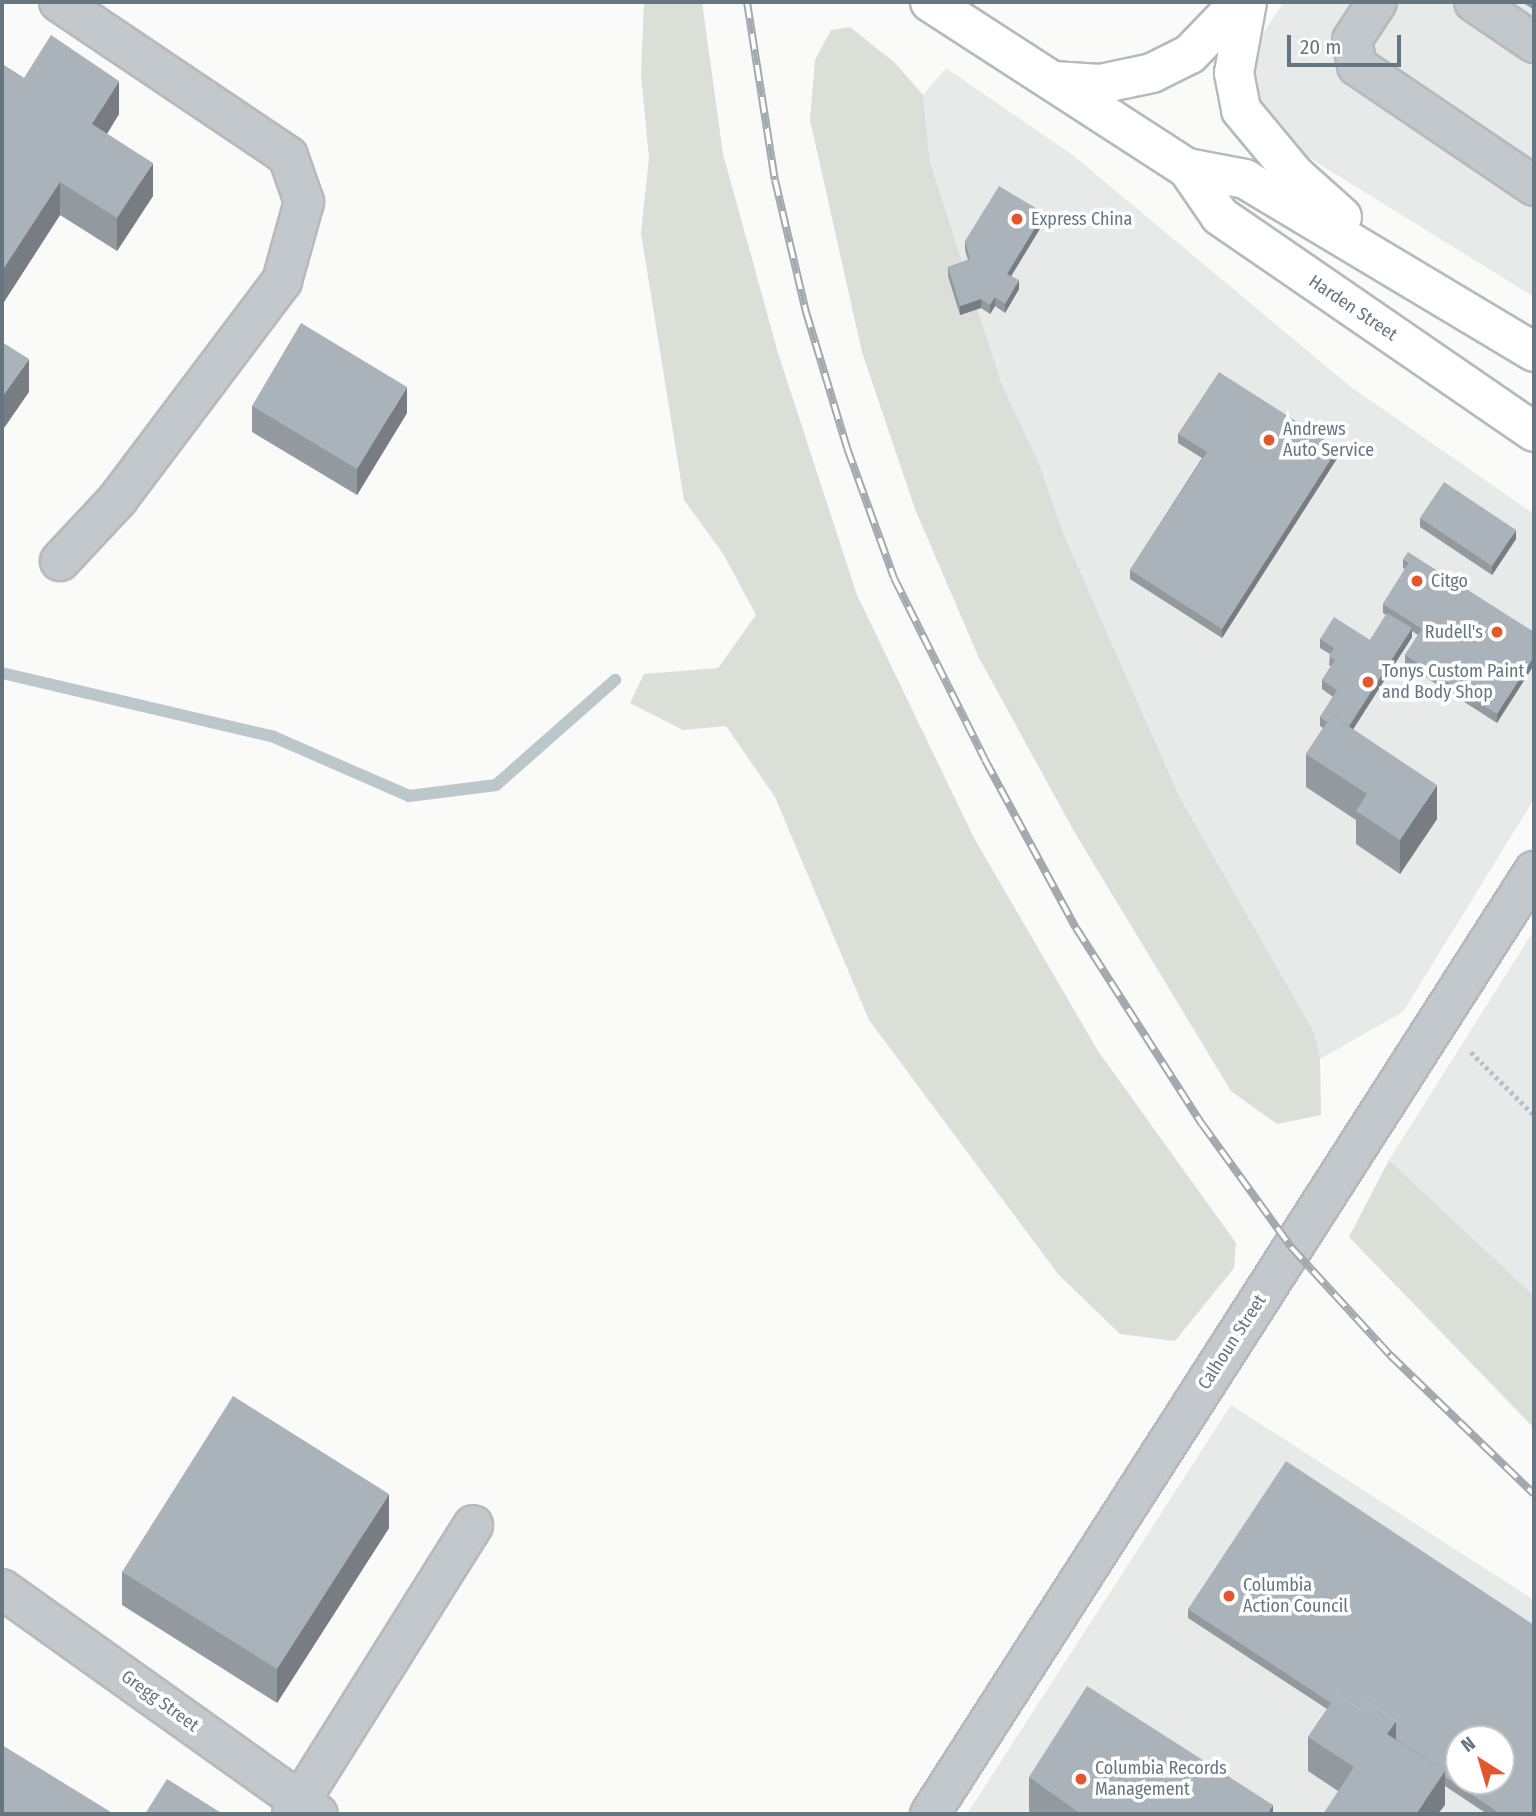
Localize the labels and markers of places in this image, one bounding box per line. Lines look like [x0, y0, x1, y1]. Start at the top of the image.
place label: Express China [1031, 208, 1132, 230]
marker: Express China [1009, 211, 1025, 227]
place label: Andrews Auto Service [1283, 419, 1374, 462]
marker: Andrews Auto Service [1261, 432, 1277, 448]
place label: Citgo [1431, 570, 1468, 592]
marker: Citgo [1409, 573, 1425, 589]
place label: Rudell's [1425, 621, 1483, 643]
marker: Rudell's [1489, 624, 1505, 640]
place label: Tonys Custom Paint and Body Shop [1382, 661, 1524, 704]
marker: Tonys Custom Paint and Body Shop [1360, 674, 1376, 690]
place label: Columbia Action Council [1243, 1575, 1348, 1618]
marker: Columbia Action Council [1221, 1588, 1237, 1604]
place label: Columbia Records Management [1095, 1758, 1227, 1800]
marker: Columbia Records Management [1073, 1771, 1089, 1787]

